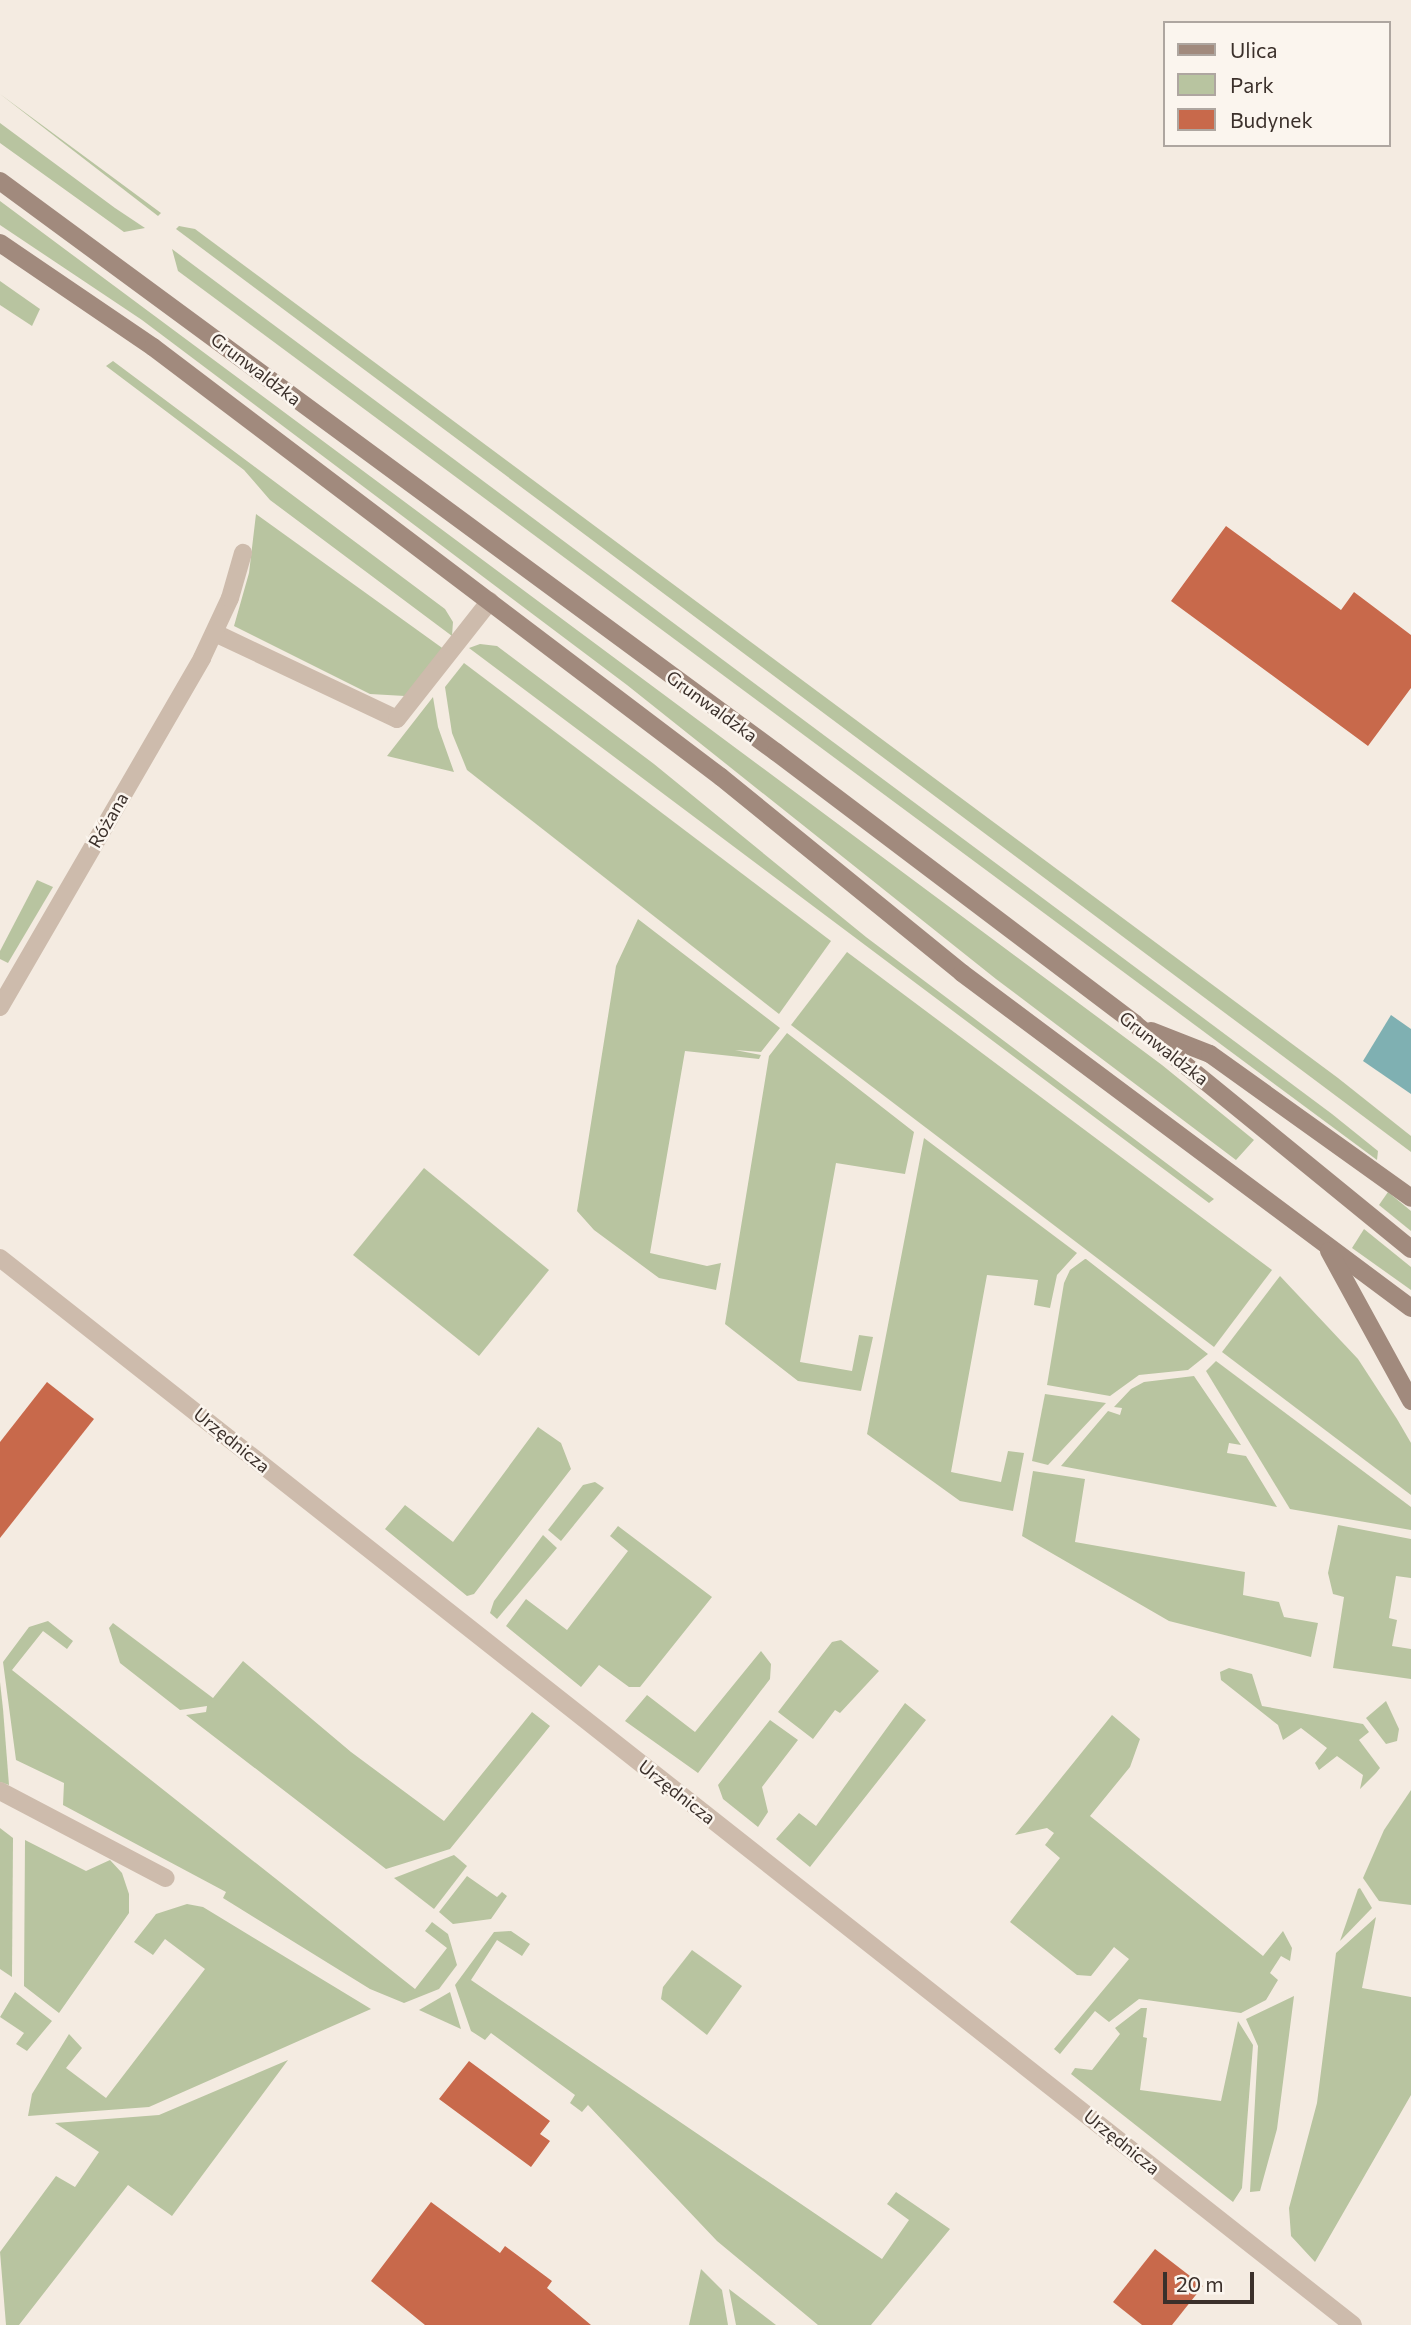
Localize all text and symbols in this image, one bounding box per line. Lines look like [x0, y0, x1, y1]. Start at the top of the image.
legend [1162, 21, 1390, 147]
text: Ulica [1230, 37, 1277, 62]
text: Park [1230, 72, 1274, 97]
text: Budynek [1230, 107, 1313, 132]
street label: Grunwaldzka [207, 328, 305, 410]
street label: Grunwaldzka [662, 666, 762, 746]
street label: Różana [84, 788, 132, 852]
street label: Grunwaldzka [1115, 1006, 1213, 1090]
street label: Urzędnicza [190, 1403, 274, 1477]
street label: Urzędnicza [634, 1755, 720, 1829]
street label: Urzędnicza [1080, 2105, 1164, 2179]
scale bar [1166, 2258, 1257, 2302]
text: 20 m [1176, 2271, 1224, 2296]

